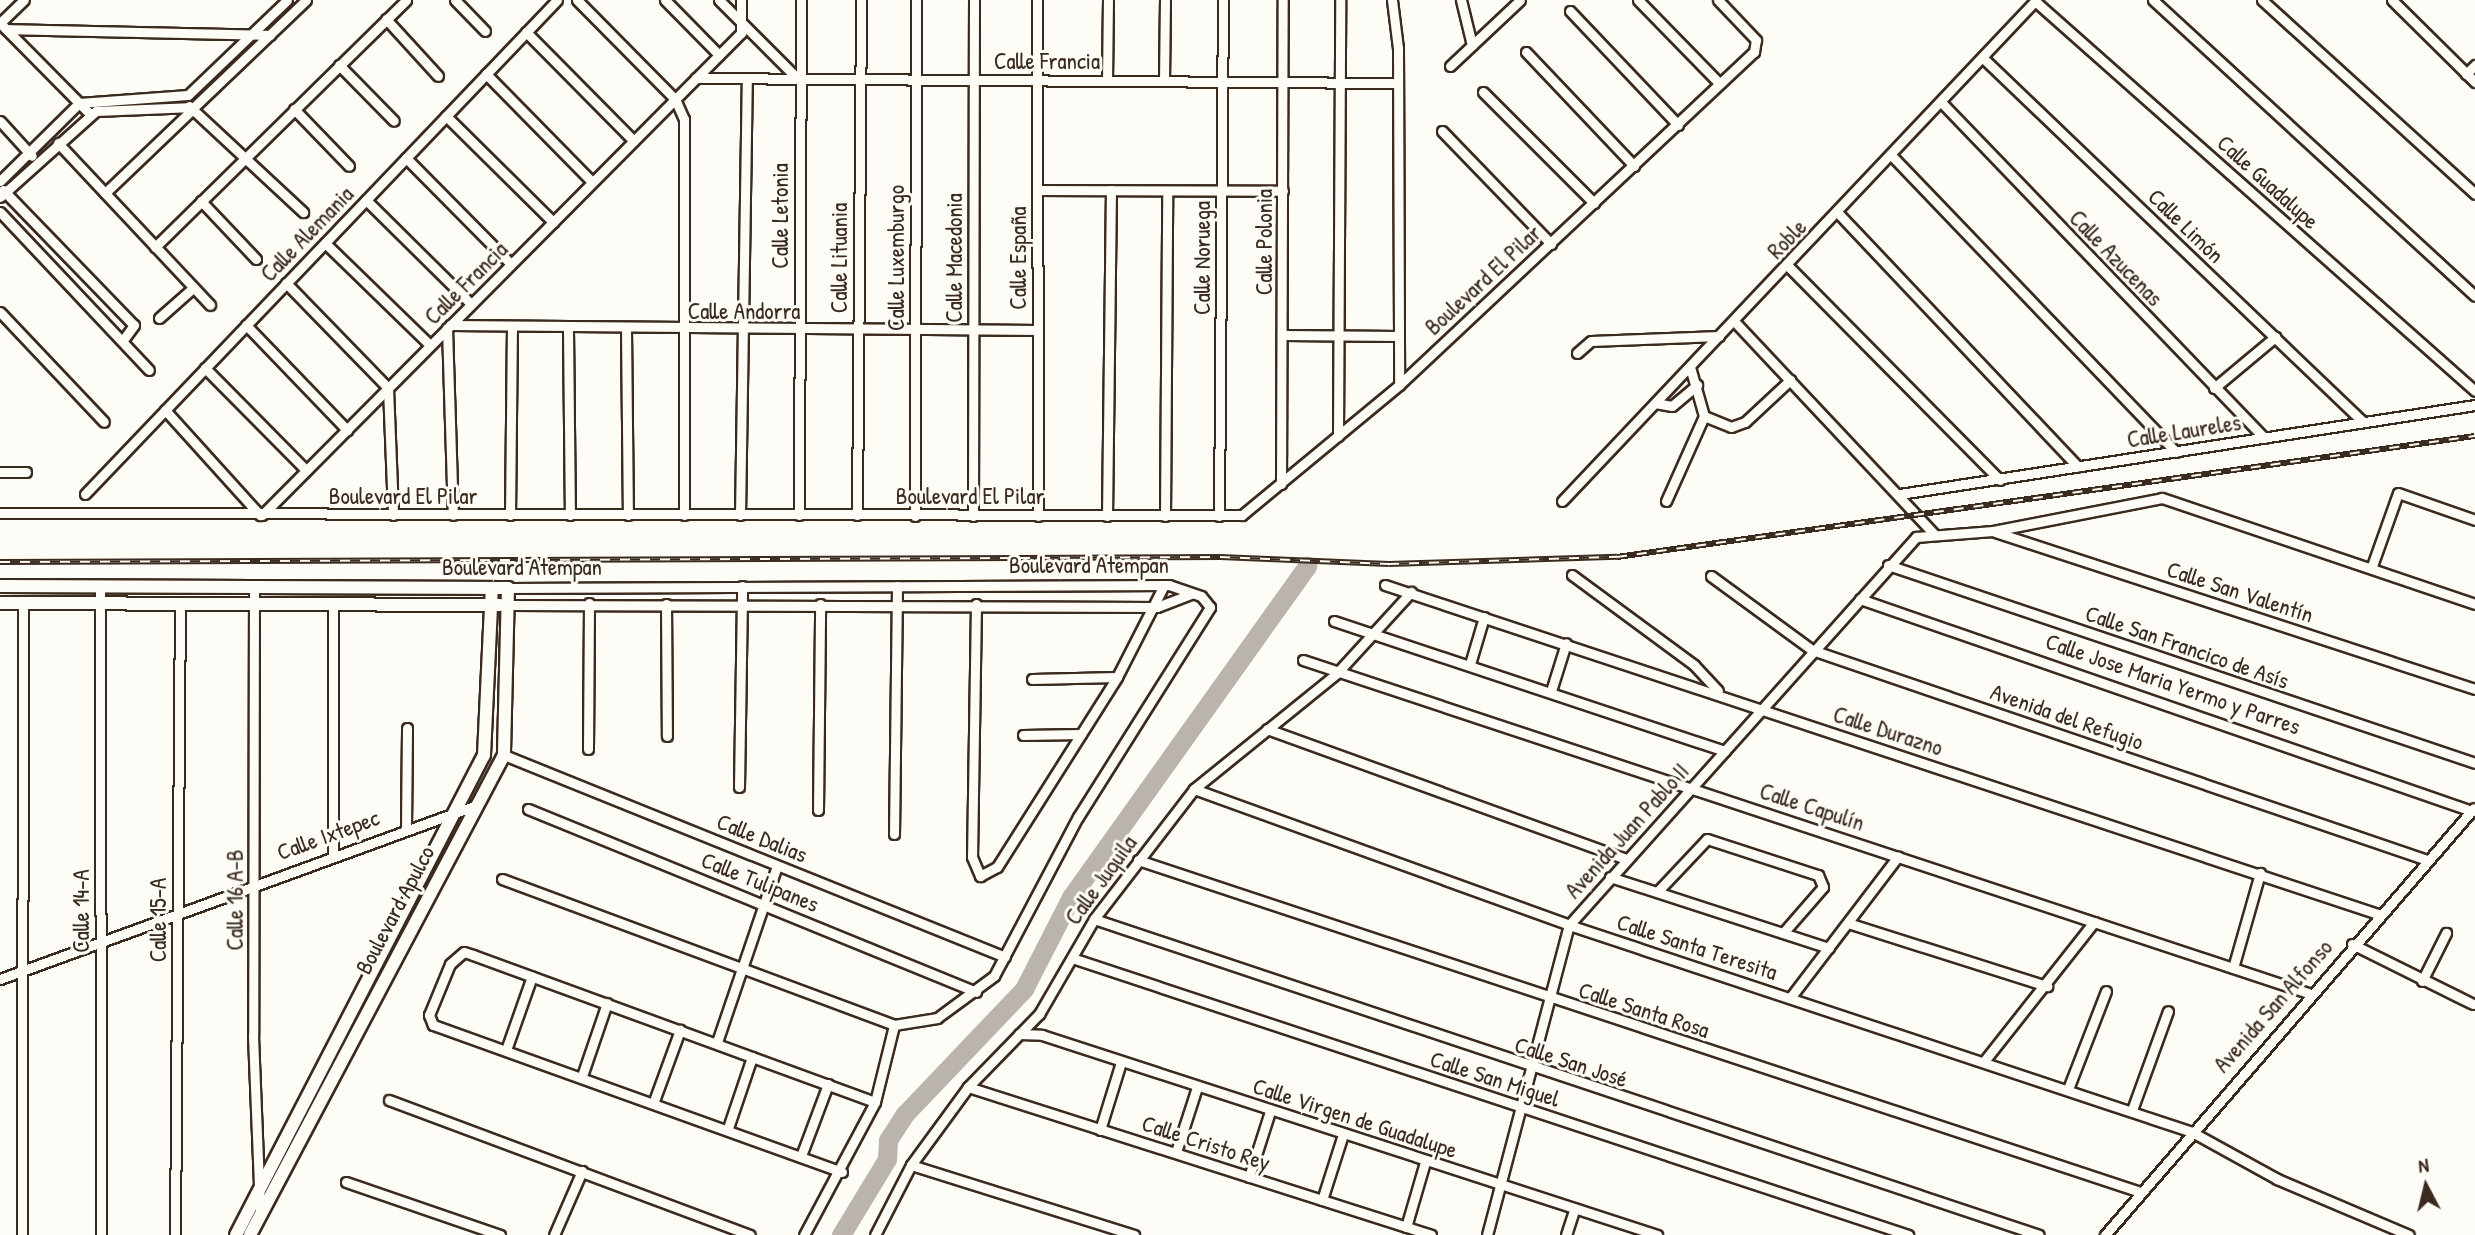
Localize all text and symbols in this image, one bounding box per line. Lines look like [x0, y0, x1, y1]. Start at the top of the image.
street label: Calle Francia [994, 47, 1100, 75]
street label: Calle Guadalupe [2211, 129, 2325, 235]
street label: Calle Letonia [766, 163, 794, 269]
street label: Calle Alemania [255, 181, 359, 287]
street label: Calle Limón [2142, 183, 2230, 269]
street label: Calle Luxemburgo [882, 185, 910, 331]
street label: Calle Polonia [1250, 189, 1278, 295]
street label: Calle Macedonia [940, 193, 968, 323]
street label: Calle Noruega [1188, 201, 1216, 315]
street label: Calle Lituania [825, 203, 853, 313]
street label: Calle Azucenas [2063, 204, 2169, 312]
street label: Calle España [1004, 206, 1032, 310]
street label: Roble [1762, 213, 1812, 265]
street label: Boulevard El Pilar [1419, 219, 1547, 341]
street label: Calle Francia [419, 236, 513, 330]
street label: Calle Andorra [688, 297, 800, 325]
street label: Calle Laureles [2125, 408, 2243, 454]
street label: Boulevard El Pilar [329, 482, 477, 510]
street label: Boulevard El Pilar [896, 482, 1044, 510]
street label: Boulevard Atempan [1009, 551, 1169, 579]
street label: Boulevard Atempan [442, 553, 602, 581]
street label: Calle San Valentín [2163, 555, 2317, 629]
street label: Calle San Francico de Asís [2082, 599, 2292, 695]
street label: Calle Jose Maria Yermo y Parres [2042, 627, 2304, 741]
street label: Avenida del Refugio [1987, 678, 2147, 756]
street label: Calle Durazno [1830, 700, 1946, 762]
street label: Avenida Juan Pablo II [1559, 758, 1695, 904]
street label: Calle Capulín [1756, 777, 1868, 837]
street label: Calle Ixtepec [273, 804, 383, 866]
street label: Calle Dalias [713, 807, 811, 869]
street label: Calle Juquila [1059, 830, 1143, 930]
street label: Boulevard Apulco [350, 841, 440, 979]
street label: Calle Tulipanes [697, 846, 823, 918]
street label: Calle 16 A-B [221, 850, 249, 950]
street label: Calle 14-A [67, 869, 95, 953]
street label: Calle 15-A [144, 878, 172, 962]
street label: Calle Santa Teresita [1613, 908, 1781, 986]
street label: Avenida San Alfonso [2208, 934, 2338, 1078]
street label: Calle Santa Rosa [1575, 976, 1713, 1044]
street label: Calle San José [1511, 1031, 1631, 1093]
street label: Calle San Miguel [1427, 1045, 1563, 1113]
street label: Calle Virgen de Guadalupe [1249, 1072, 1461, 1164]
street label: Calle Cristo Rey [1138, 1109, 1274, 1177]
north arrow [2391, 1151, 2461, 1221]
text: N [2417, 1152, 2430, 1179]

